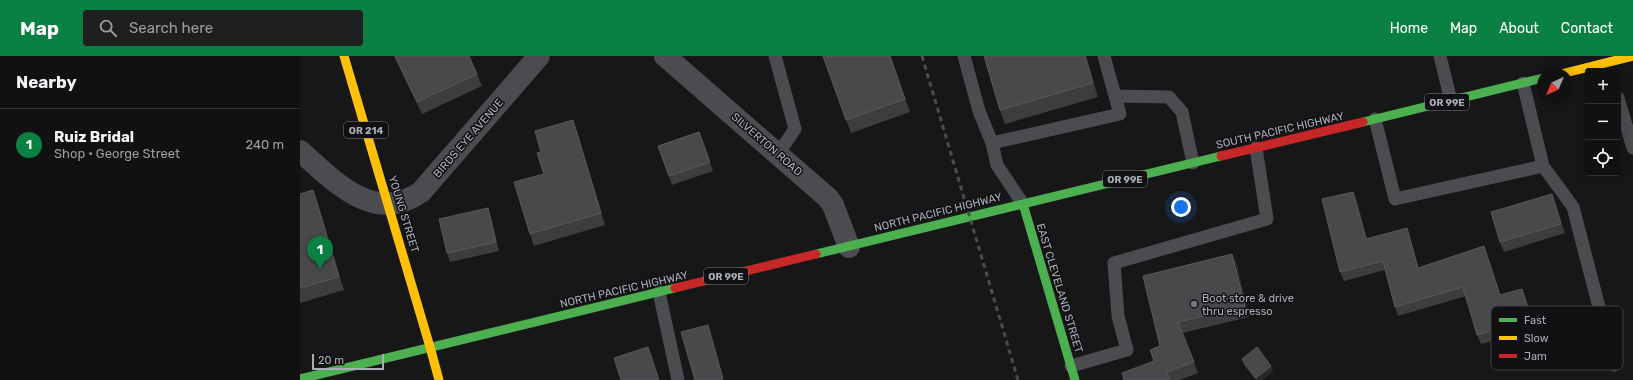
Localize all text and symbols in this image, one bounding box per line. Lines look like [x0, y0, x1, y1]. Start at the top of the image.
search box [83, 10, 363, 46]
text: Map [20, 17, 59, 40]
icon: search [97, 17, 119, 39]
text: Search here [129, 19, 213, 37]
text: Home [1390, 20, 1428, 37]
text: Map [1450, 20, 1477, 37]
text: About [1499, 20, 1539, 37]
text: Contact [1561, 20, 1613, 37]
north arrow [1537, 68, 1573, 104]
map controls [1585, 68, 1621, 176]
button: + [1585, 68, 1621, 104]
text: Nearby [16, 72, 77, 92]
road number: OR 99E [1425, 94, 1469, 110]
street label: BIRDS EYE AVENUE [431, 96, 506, 180]
button: − [1585, 104, 1621, 140]
street label: SOUTH PACIFIC HIGHWAY [1215, 109, 1345, 152]
street label: SILVERTON ROAD [729, 110, 805, 179]
road number: OR 214 [344, 122, 388, 138]
text: Ruiz Bridal [54, 128, 134, 146]
text: 1 [26, 137, 32, 152]
text: 240 m [245, 137, 284, 152]
button: locate [1585, 140, 1621, 176]
text: Shop · George Street [54, 146, 180, 161]
road number: OR 99E [1103, 171, 1147, 187]
street label: YOUNG STREET [386, 174, 422, 255]
street label: NORTH PACIFIC HIGHWAY [873, 190, 1003, 235]
your location [1171, 197, 1191, 217]
street label: EAST CLEVELAND STREET [1034, 222, 1086, 355]
pin: 1 [307, 236, 333, 269]
street label: NORTH PACIFIC HIGHWAY [559, 268, 689, 311]
road number: OR 99E [704, 268, 748, 284]
place label: Boot store & drive thru espresso [1202, 292, 1294, 318]
marker: Boot store & drive thru espresso [1189, 299, 1199, 309]
legend [1491, 306, 1623, 370]
text: Fast [1524, 314, 1547, 327]
text: Slow [1524, 332, 1549, 345]
text: Jam [1524, 350, 1547, 363]
scale bar [312, 352, 384, 371]
text: 20 m [318, 354, 344, 367]

